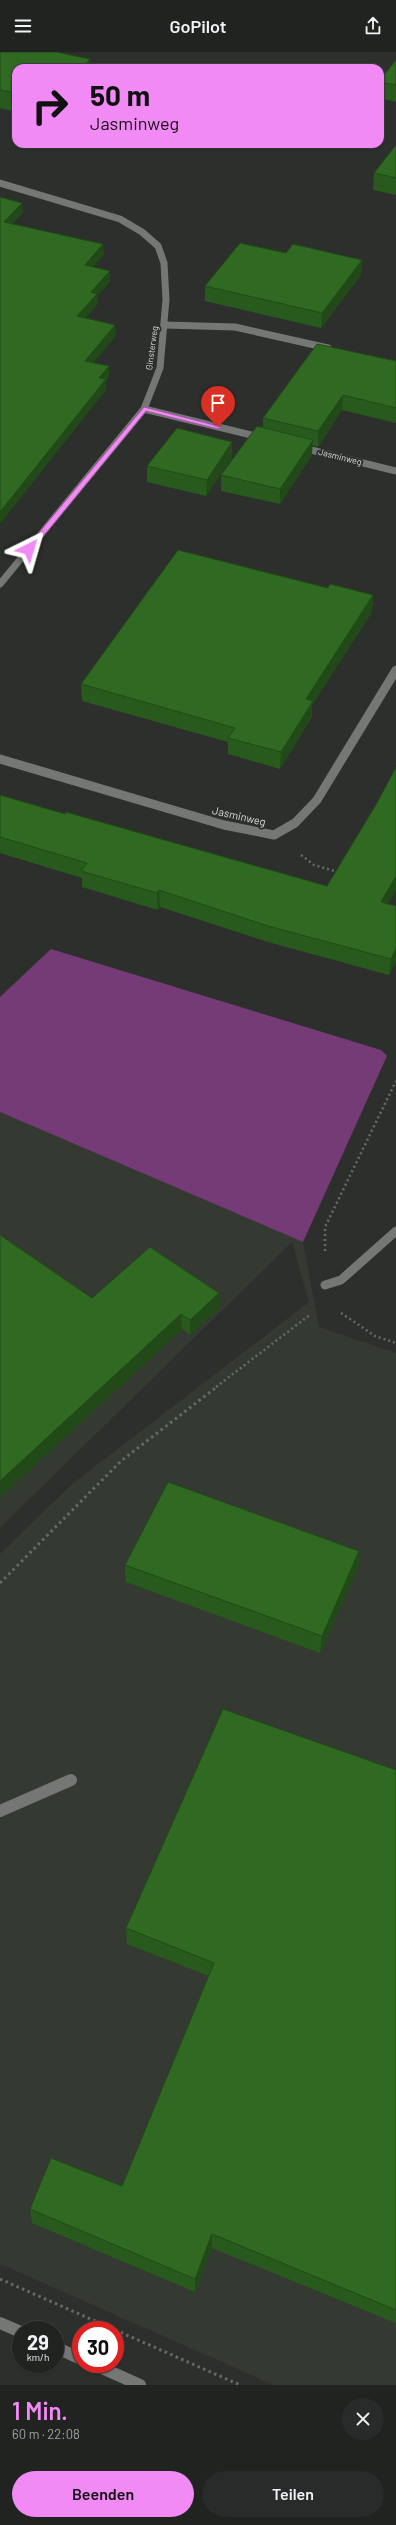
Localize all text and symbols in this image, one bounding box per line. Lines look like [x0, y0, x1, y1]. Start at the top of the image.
icon: menu [12, 15, 34, 37]
text: GoPilot [169, 15, 227, 37]
icon: share [362, 15, 384, 37]
text: 50 m [90, 78, 150, 112]
icon: right [24, 80, 76, 132]
text: Jasminweg [90, 112, 179, 134]
street label: Ginsterweg [143, 325, 160, 371]
pin [201, 386, 235, 427]
icon: arrive [207, 392, 229, 414]
street label: Jasminweg [317, 446, 363, 467]
position arrow [8, 528, 50, 570]
street label: Jasminweg [211, 803, 267, 828]
speed limit sign: 30 [72, 2321, 124, 2373]
text: 29 [27, 2330, 49, 2354]
text: km/h [27, 2351, 49, 2363]
text: 1 Min. [12, 2396, 68, 2425]
button: close [342, 2398, 384, 2440]
text: 60 m · 22:08 [12, 2426, 80, 2442]
button: Beenden [12, 2471, 194, 2517]
button: Teilen [202, 2471, 384, 2517]

